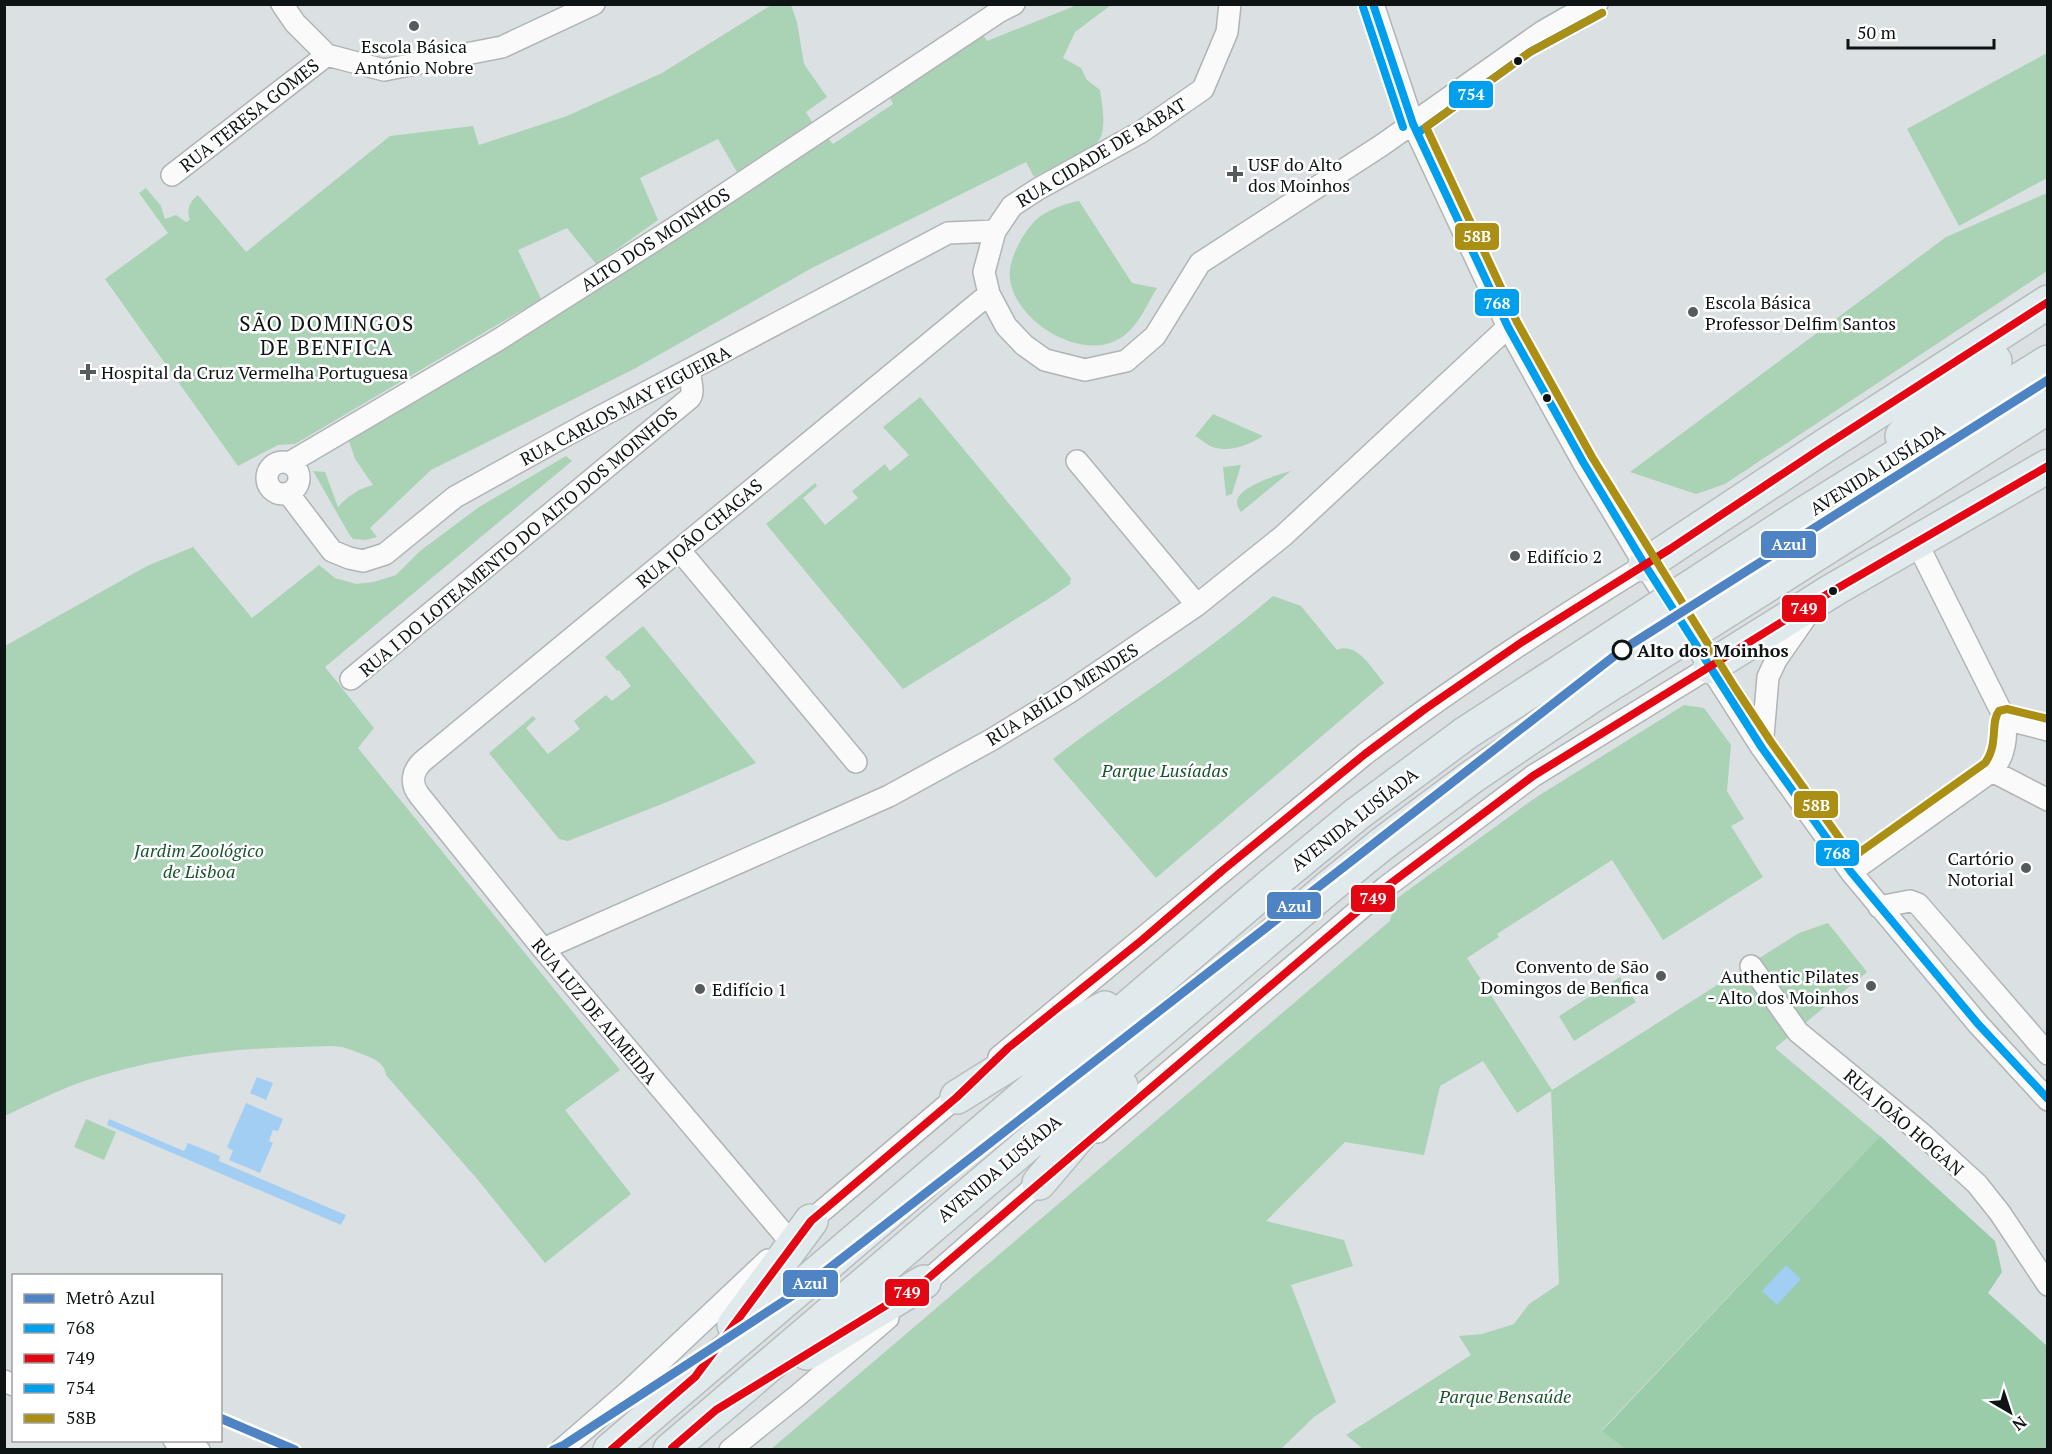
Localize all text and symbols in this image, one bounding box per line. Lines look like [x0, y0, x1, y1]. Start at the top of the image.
scale bar [1848, 12, 1994, 50]
marker: Escola Básica António Nobre [407, 19, 421, 33]
text: 50 m [1857, 20, 1897, 44]
place label: Escola Básica António Nobre [355, 34, 473, 79]
street label: RUA TERESA GOMES [174, 53, 324, 177]
unlabelled marker [1512, 55, 1524, 67]
line badge: 754 [1448, 80, 1494, 109]
text: 754 [1457, 83, 1485, 105]
street label: RUA CIDADE DE RABAT [1012, 92, 1190, 212]
place label: USF do Alto dos Moinhos [1248, 152, 1350, 197]
marker: USF do Alto dos Moinhos [1226, 165, 1244, 183]
street label: ALTO DOS MOINHOS [576, 182, 734, 296]
line badge: 58B [1454, 222, 1500, 251]
text: 58B [1463, 225, 1491, 247]
line badge: 768 [1474, 288, 1520, 317]
place label: Escola Básica Professor Delfim Santos [1705, 290, 1896, 335]
text: 768 [1483, 292, 1511, 314]
marker: Escola Básica Professor Delfim Santos [1686, 305, 1700, 319]
district label: SÃO DOMINGOS DE BENFICA [239, 309, 415, 361]
street label: RUA CARLOS MAY FIGUEIRA [516, 339, 735, 471]
place label: Hospital da Cruz Vermelha Portuguesa [101, 360, 408, 384]
marker: Hospital da Cruz Vermelha Portuguesa [79, 363, 97, 381]
unlabelled marker [1541, 392, 1553, 404]
street label: RUA I DO LOTEAMENTO DO ALTO DOS MOINHOS [354, 401, 682, 681]
street label: AVENIDA LUSÍADA [1805, 417, 1950, 520]
street label: RUA JOÃO CHAGAS [631, 473, 767, 593]
line badge: Azul [1760, 530, 1817, 559]
text: Azul [1771, 533, 1807, 555]
place label: Edifício 2 [1527, 544, 1602, 568]
marker: Edifício 2 [1508, 549, 1522, 563]
unlabelled marker [1827, 585, 1839, 597]
line badge: 749 [1781, 594, 1827, 623]
text: 749 [1790, 597, 1818, 619]
street label: RUA ABÍLIO MENDES [981, 637, 1143, 751]
place label: Alto dos Moinhos [1637, 638, 1789, 662]
marker: Alto dos Moinhos [1612, 640, 1632, 660]
park label: Parque Lusíadas [1101, 758, 1228, 782]
street label: AVENIDA LUSÍADA [1285, 761, 1423, 876]
line badge: 58B [1793, 790, 1839, 819]
text: 58B [1802, 794, 1830, 816]
park label: Jardim Zoológico de Lisboa [133, 838, 264, 883]
line badge: 768 [1815, 839, 1860, 867]
text: 768 [1823, 842, 1851, 864]
place label: Cartório Notorial [1947, 846, 2014, 891]
marker: Cartório Notorial [2019, 861, 2033, 875]
line badge: 749 [1350, 884, 1396, 913]
text: 749 [1359, 887, 1387, 909]
line badge: Azul [1266, 891, 1322, 920]
text: Azul [1276, 895, 1312, 917]
street label: RUA LUZ DE ALMEIDA [527, 933, 664, 1089]
place label: Convento de São Domingos de Benfica [1481, 954, 1649, 999]
place label: Authentic Pilates - Alto dos Moinhos [1707, 964, 1859, 1009]
marker: Convento de São Domingos de Benfica [1654, 969, 1668, 983]
place label: Edifício 1 [712, 977, 787, 1001]
marker: Authentic Pilates - Alto dos Moinhos [1864, 979, 1878, 993]
marker: Edifício 1 [693, 982, 707, 996]
street label: RUA JOÃO HOGAN [1839, 1063, 1969, 1181]
street label: AVENIDA LUSÍADA [932, 1108, 1067, 1227]
line badge: Azul [782, 1269, 839, 1298]
text: Azul [792, 1272, 828, 1294]
legend [12, 1274, 222, 1442]
line badge: 749 [884, 1278, 930, 1307]
text: 749 [893, 1281, 921, 1303]
text: Metrô Azul [66, 1285, 155, 1309]
text: 768 [66, 1315, 95, 1339]
text: 749 [66, 1345, 95, 1369]
text: 754 [66, 1375, 95, 1399]
north arrow [1980, 1382, 2040, 1442]
park label: Parque Bensaúde [1438, 1384, 1571, 1408]
text: 58B [66, 1405, 96, 1429]
text: N [2008, 1411, 2031, 1436]

